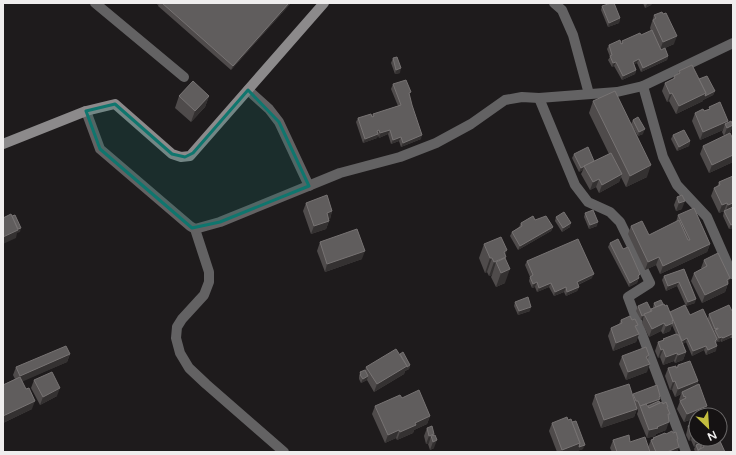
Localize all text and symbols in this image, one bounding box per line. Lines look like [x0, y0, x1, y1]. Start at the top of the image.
north arrow [688, 407, 728, 447]
text: N [705, 428, 719, 443]

